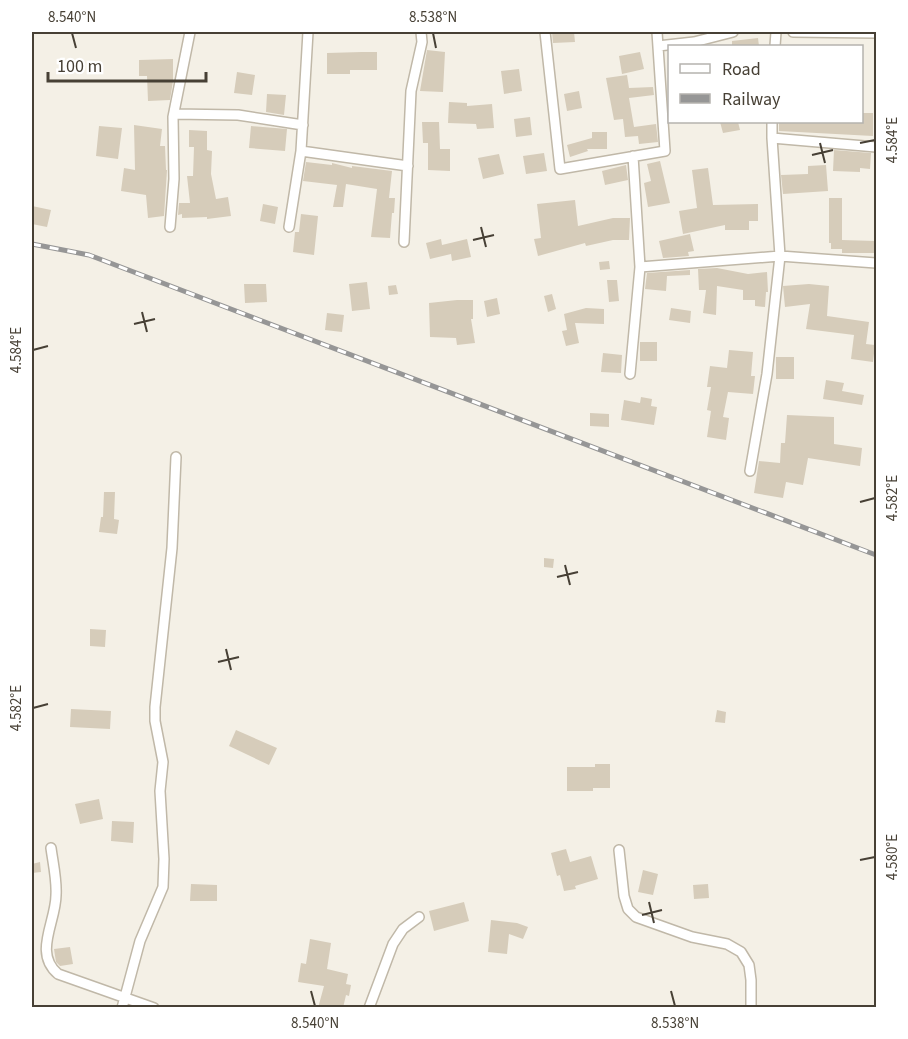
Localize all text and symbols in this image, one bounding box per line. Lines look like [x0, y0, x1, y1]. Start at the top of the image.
text: 8.540°N [48, 7, 96, 28]
text: 8.538°N [409, 7, 457, 28]
scale bar [48, 45, 206, 83]
legend [668, 45, 863, 123]
text: 100 m [57, 54, 102, 79]
text: Road [722, 57, 761, 82]
text: Railway [722, 87, 781, 112]
text: 4.584°E [882, 117, 903, 163]
text: 4.584°E [6, 327, 27, 373]
text: 4.582°E [882, 475, 903, 521]
text: 4.582°E [6, 685, 27, 731]
text: 4.580°E [882, 834, 903, 880]
text: 8.540°N [291, 1013, 339, 1034]
text: 8.538°N [651, 1013, 699, 1034]

